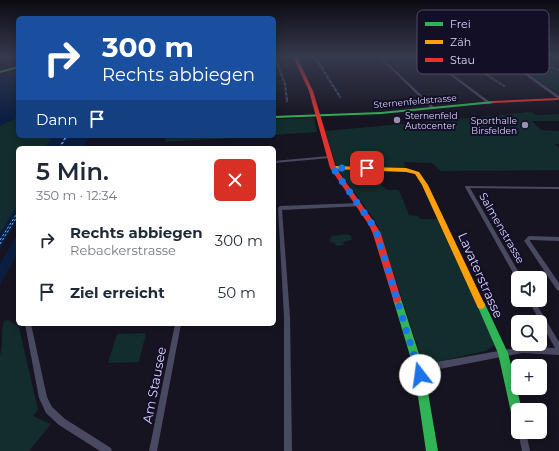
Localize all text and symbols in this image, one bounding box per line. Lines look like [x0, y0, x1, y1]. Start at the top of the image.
legend [417, 10, 549, 74]
text: Frei [450, 17, 471, 31]
text: 300 m [102, 30, 194, 64]
icon: right [36, 32, 88, 84]
text: Zäh [450, 35, 471, 49]
text: Stau [450, 53, 475, 67]
text: Rechts abbiegen [102, 64, 255, 86]
street label: Sternenfeldstrasse [373, 92, 458, 110]
icon: arrive [86, 108, 108, 130]
text: Dann [36, 110, 78, 129]
place label: Sternenfeld Autocenter [405, 110, 458, 131]
marker: Sternenfeld Autocenter [392, 115, 402, 125]
place label: Sporthalle Birsfelden [471, 115, 518, 136]
marker: Sporthalle Birsfelden [520, 120, 530, 130]
pin [350, 151, 384, 185]
text: 5 Min. [36, 157, 109, 186]
icon: arrive [356, 157, 378, 179]
button: close [214, 159, 256, 201]
text: 350 m · 12:34 [36, 187, 117, 203]
street label: Salmenstrasse [476, 190, 528, 266]
text: Rechts abbiegen [70, 223, 203, 242]
icon: right [36, 229, 58, 251]
street label: Lavaterstrasse [455, 230, 507, 321]
text: 300 m [215, 231, 263, 250]
text: Rebackerstrasse [70, 242, 176, 258]
map controls [511, 271, 547, 439]
button: sound [511, 271, 547, 307]
icon: arrive [36, 281, 58, 303]
text: Ziel erreicht [70, 283, 165, 302]
text: 50 m [218, 283, 256, 302]
button: search [511, 315, 547, 351]
street label: Am Stausee [139, 345, 169, 425]
position arrow [399, 354, 441, 396]
button: + [511, 359, 547, 395]
button: − [511, 403, 547, 439]

